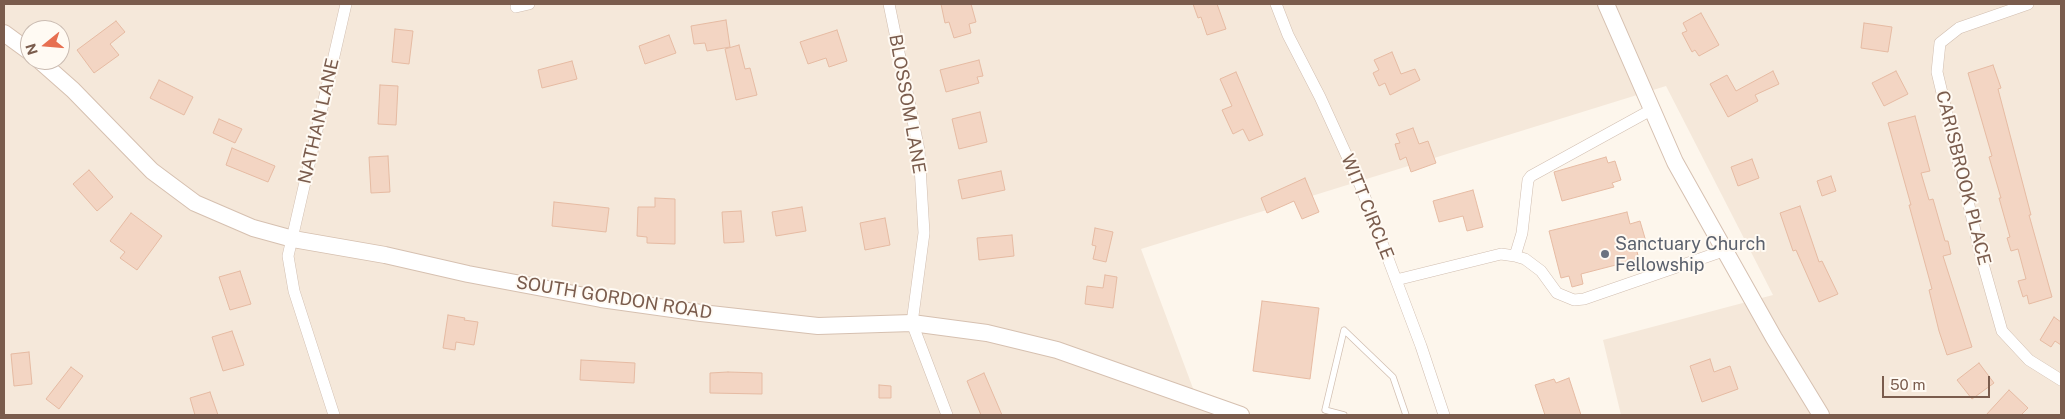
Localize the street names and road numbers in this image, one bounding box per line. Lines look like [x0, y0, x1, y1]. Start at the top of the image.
street label: BLOSSOM LANE [884, 33, 930, 175]
street label: NATHAN LANE [294, 56, 344, 186]
street label: CARISBROOK PLACE [1931, 88, 1995, 268]
street label: WITT CIRCLE [1336, 151, 1398, 263]
street label: SOUTH GORDON ROAD [514, 272, 714, 324]

